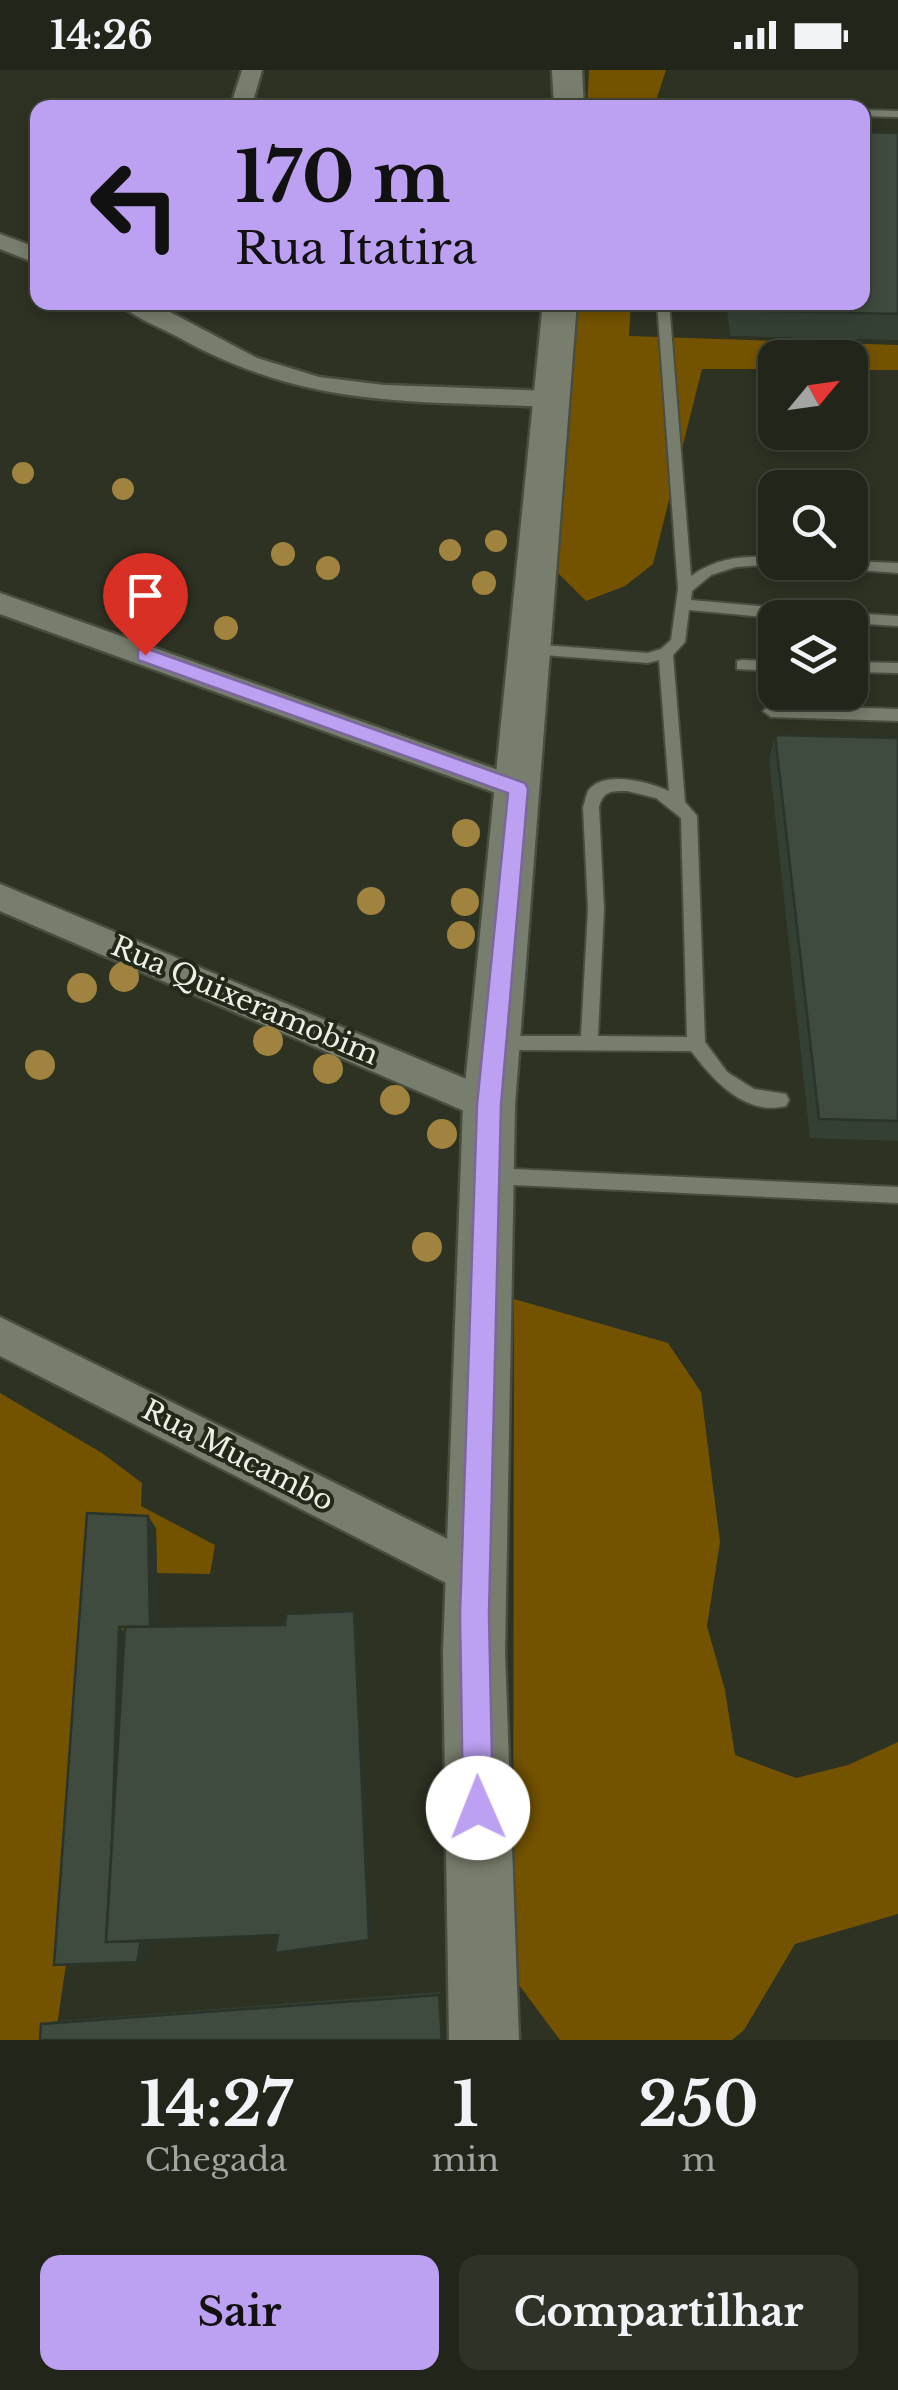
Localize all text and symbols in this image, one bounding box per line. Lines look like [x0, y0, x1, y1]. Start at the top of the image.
text: 14:26 [50, 12, 153, 59]
text: 170 m [235, 134, 451, 221]
icon: left [70, 140, 200, 270]
text: Rua Itatira [235, 220, 477, 276]
north arrow [758, 340, 868, 450]
map controls [758, 340, 868, 710]
button: search [758, 470, 868, 580]
pin [103, 553, 188, 656]
icon: arrive [118, 568, 173, 623]
button: layers [758, 600, 868, 710]
street label: Rua Quixeramobim [106, 928, 384, 1073]
street label: Rua Mucambo [136, 1392, 339, 1519]
position arrow [426, 1756, 530, 1860]
text: 14:27 [139, 2068, 292, 2142]
text: 1 [452, 2068, 479, 2142]
text: 250 [639, 2068, 759, 2142]
text: Chegada [145, 2140, 287, 2180]
text: min [432, 2140, 499, 2180]
text: m [681, 2140, 716, 2180]
button: Sair [40, 2255, 439, 2370]
button: Compartilhar [459, 2255, 858, 2370]

